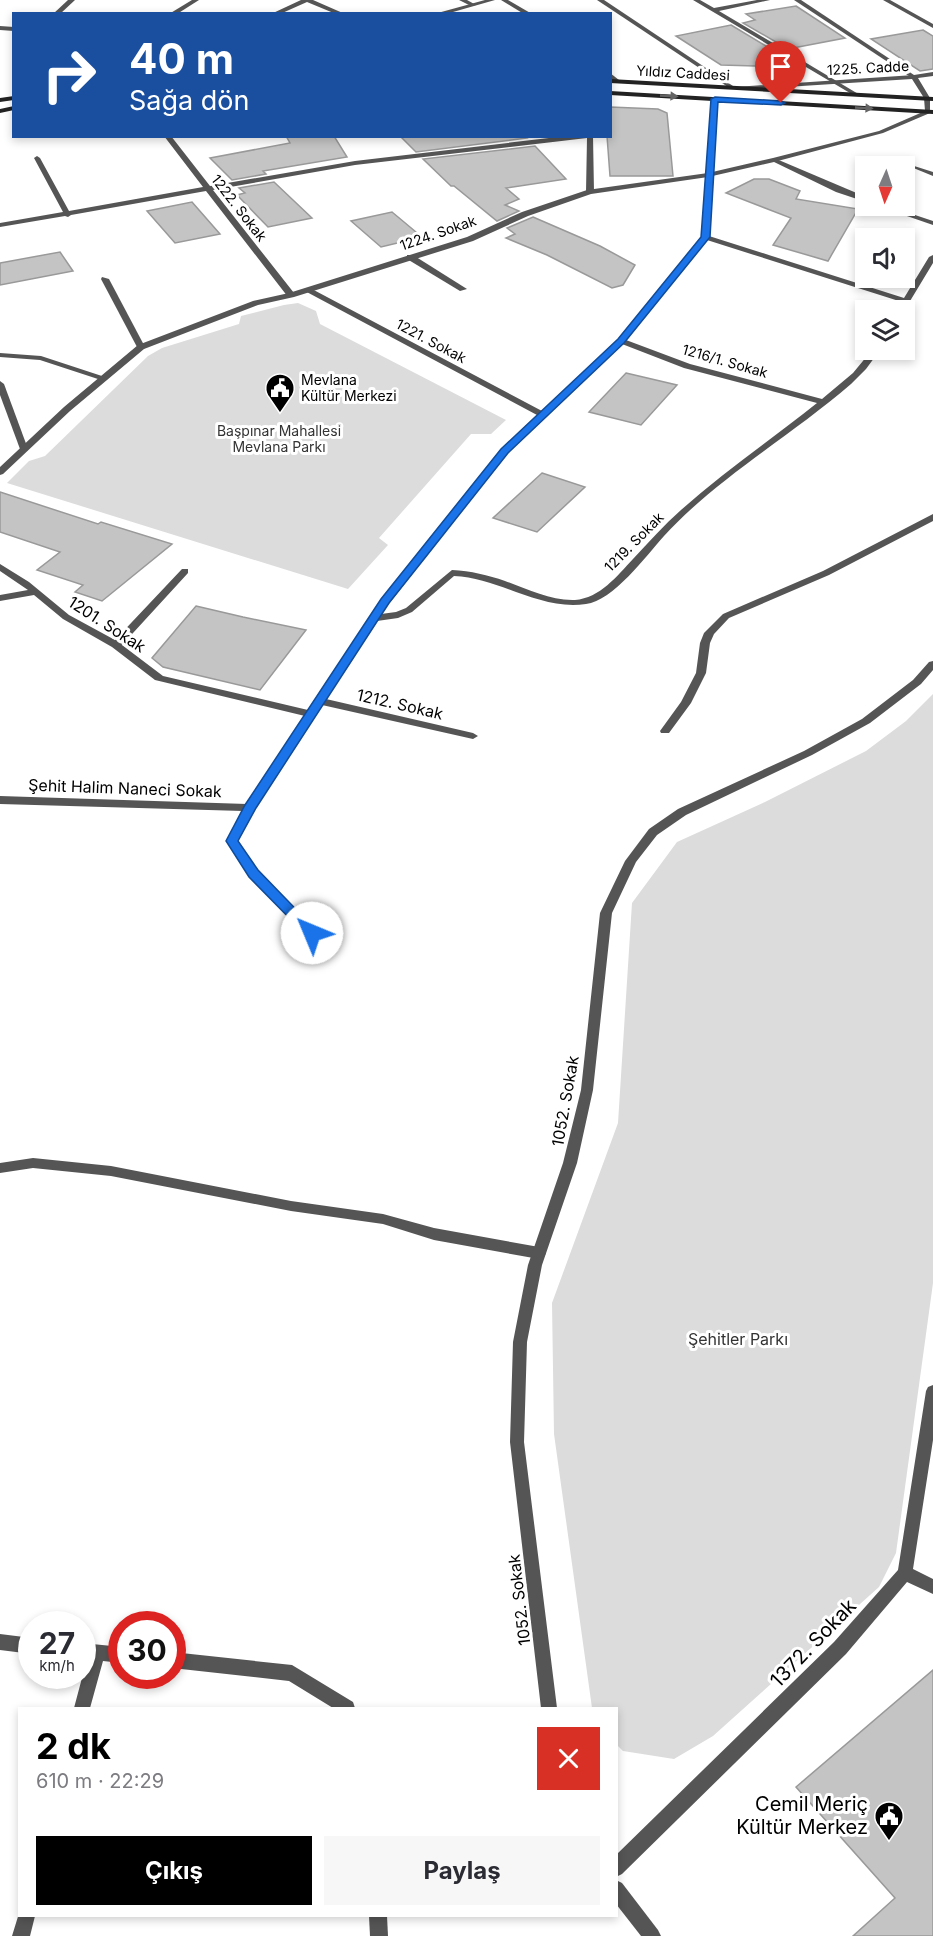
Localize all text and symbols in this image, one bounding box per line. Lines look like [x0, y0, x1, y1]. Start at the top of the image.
text: 40 m [129, 33, 234, 84]
icon: right [30, 36, 108, 114]
pin [755, 41, 806, 103]
icon: arrive [764, 50, 797, 83]
street label: 1225. Cadde [826, 57, 910, 78]
street label: Yıldız Caddesi [636, 62, 730, 83]
text: Sağa dön [129, 84, 249, 117]
one-way arrow [659, 92, 678, 101]
one-way arrow [854, 103, 873, 113]
north arrow [855, 156, 915, 216]
map controls [855, 156, 915, 360]
street label: 1222. Sokak [208, 171, 271, 245]
street label: 1224. Sokak [397, 211, 479, 254]
button: sound [855, 228, 915, 288]
button: layers [855, 300, 915, 360]
street label: 1221. Sokak [393, 315, 470, 366]
street label: 1216/1. Sokak [681, 340, 770, 381]
place label: Mevlana Kültür Merkezi [301, 371, 397, 404]
public building icon: Mevlana Kültür Merkezi [264, 372, 296, 414]
park label: Başpınar Mahallesi Mevlana Parkı [217, 422, 341, 455]
street label: 1219. Sokak [600, 508, 667, 575]
street label: 1201. Sokak [64, 592, 150, 657]
street label: 1212. Sokak [355, 684, 445, 724]
street label: Şehit Halim Naneci Sokak [28, 775, 222, 801]
position arrow [280, 901, 344, 965]
street label: 1052. Sokak [547, 1054, 583, 1148]
park label: Şehitler Parkı [688, 1329, 788, 1349]
street label: 1052. Sokak [503, 1553, 535, 1647]
street label: 1372. Sokak [765, 1594, 861, 1692]
speed limit sign: 30 [108, 1611, 186, 1689]
text: 27 [39, 1625, 75, 1661]
text: km/h [39, 1656, 75, 1675]
text: 2 dk [36, 1724, 111, 1768]
button: close [537, 1727, 600, 1790]
text: 610 m · 22:29 [36, 1769, 164, 1793]
place label: Cemil Meriç Kültür Merkez [736, 1792, 868, 1839]
public building icon: Cemil Meriç Kültür Merkez [873, 1800, 905, 1842]
button: Çıkış [36, 1836, 312, 1905]
button: Paylaş [324, 1836, 600, 1905]

